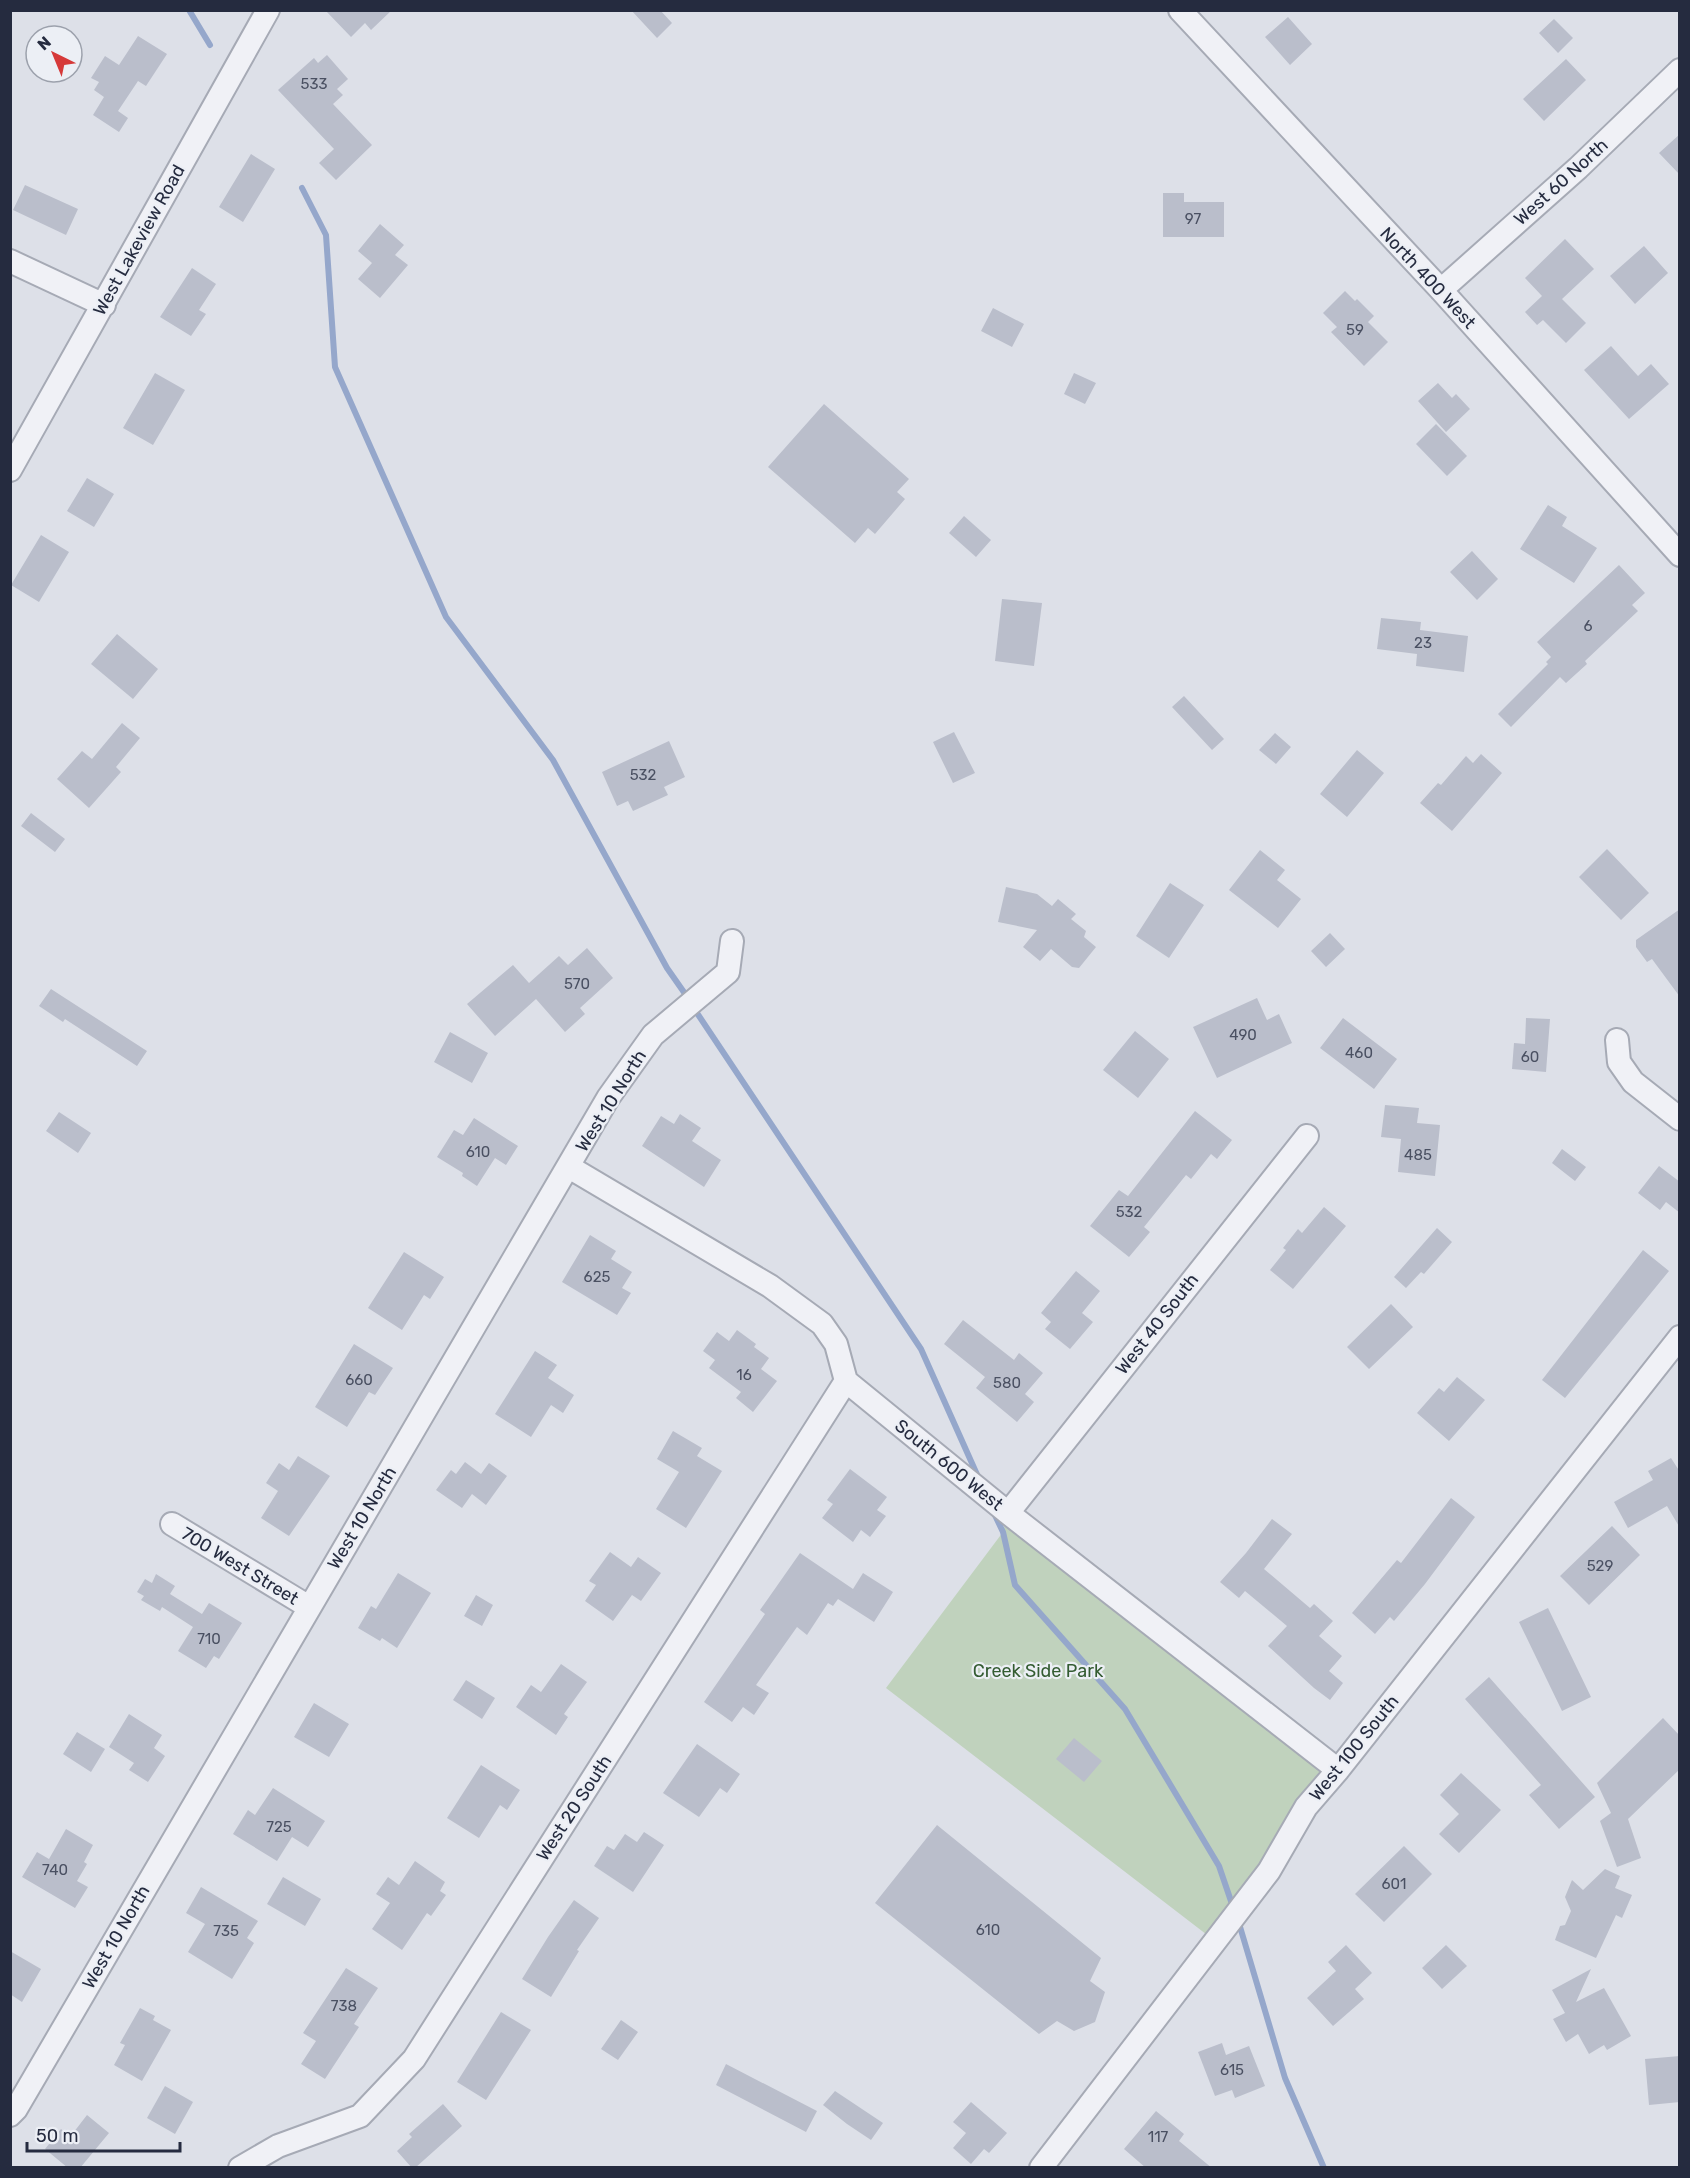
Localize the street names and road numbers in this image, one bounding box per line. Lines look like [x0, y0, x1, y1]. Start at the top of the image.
street label: West 60 North [1509, 134, 1613, 230]
street label: West Lakeview Road [88, 161, 190, 319]
street label: North 400 West [1375, 223, 1481, 333]
street label: West 10 North [571, 1046, 651, 1156]
street label: West 40 South [1111, 1269, 1203, 1379]
street label: South 600 West [890, 1415, 1008, 1515]
street label: West 10 North [323, 1463, 401, 1573]
street label: 700 West Street [177, 1522, 303, 1610]
street label: West 100 South [1305, 1691, 1403, 1805]
street label: West 20 South [532, 1751, 616, 1865]
street label: West 10 North [77, 1881, 155, 1993]

